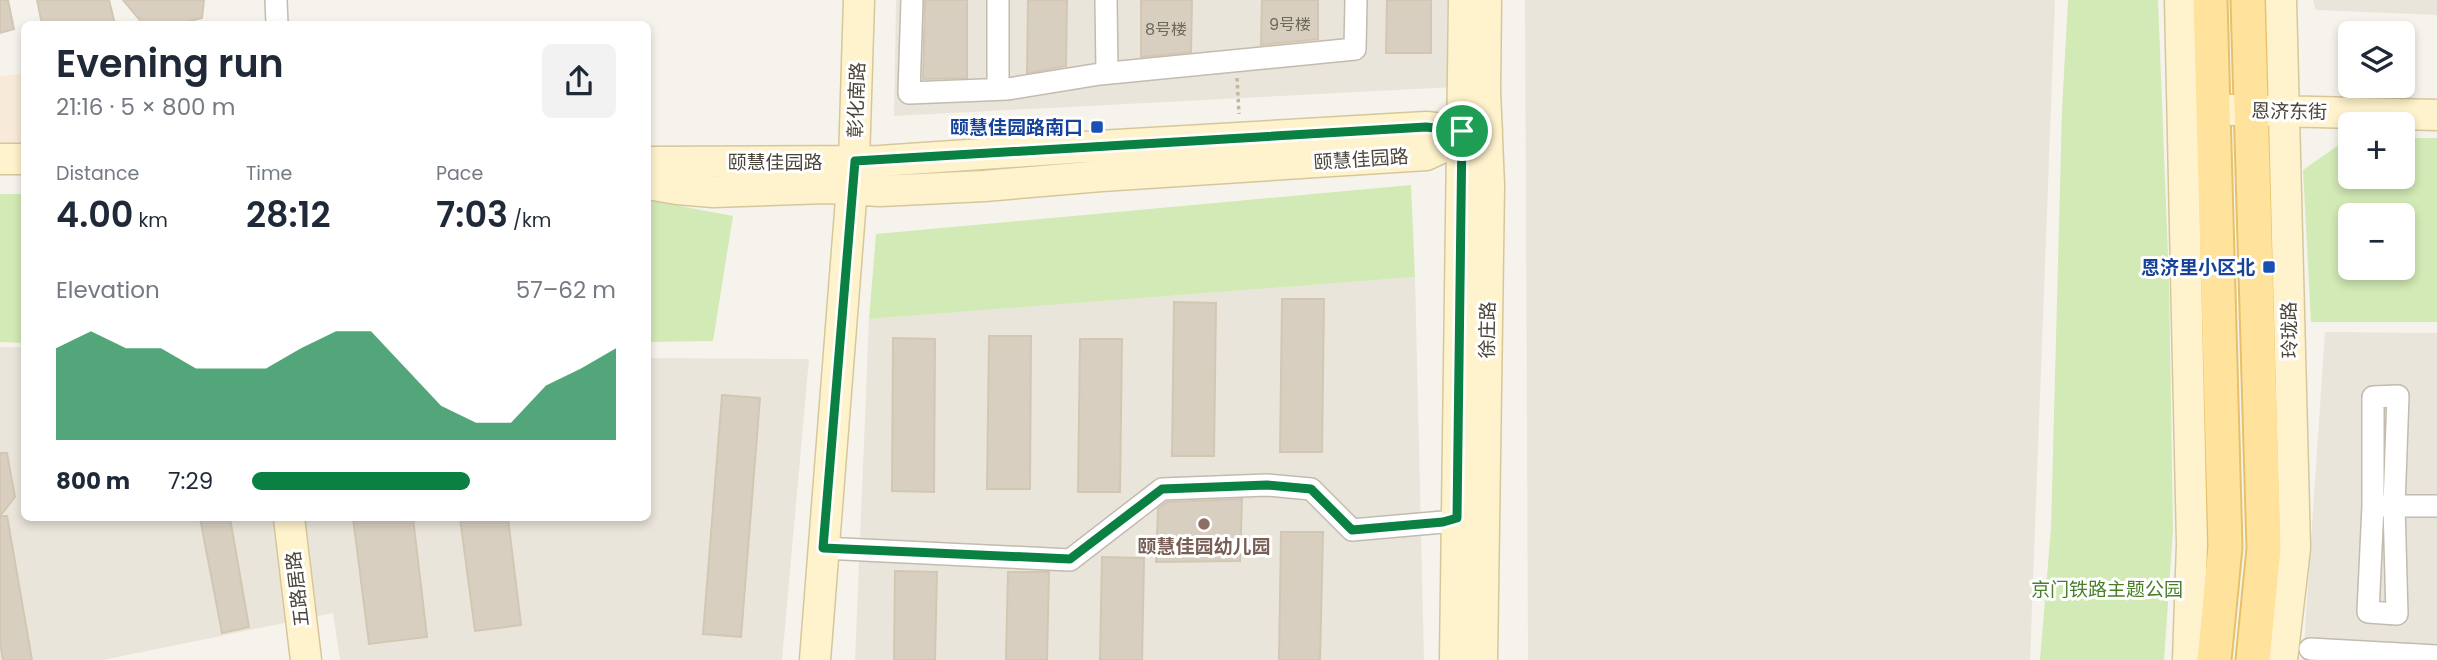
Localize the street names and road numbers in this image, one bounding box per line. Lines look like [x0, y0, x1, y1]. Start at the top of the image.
street label: 彰化南路 [842, 62, 871, 138]
street label: 恩济东街 [2251, 97, 2327, 126]
street label: 颐慧佳园路 [1313, 143, 1409, 176]
street label: 颐慧佳园路 [727, 149, 823, 176]
street label: 徐庄路 [1474, 301, 1501, 359]
street label: 玲珑路 [2276, 301, 2303, 359]
street label: 五路居路 [279, 550, 316, 628]

